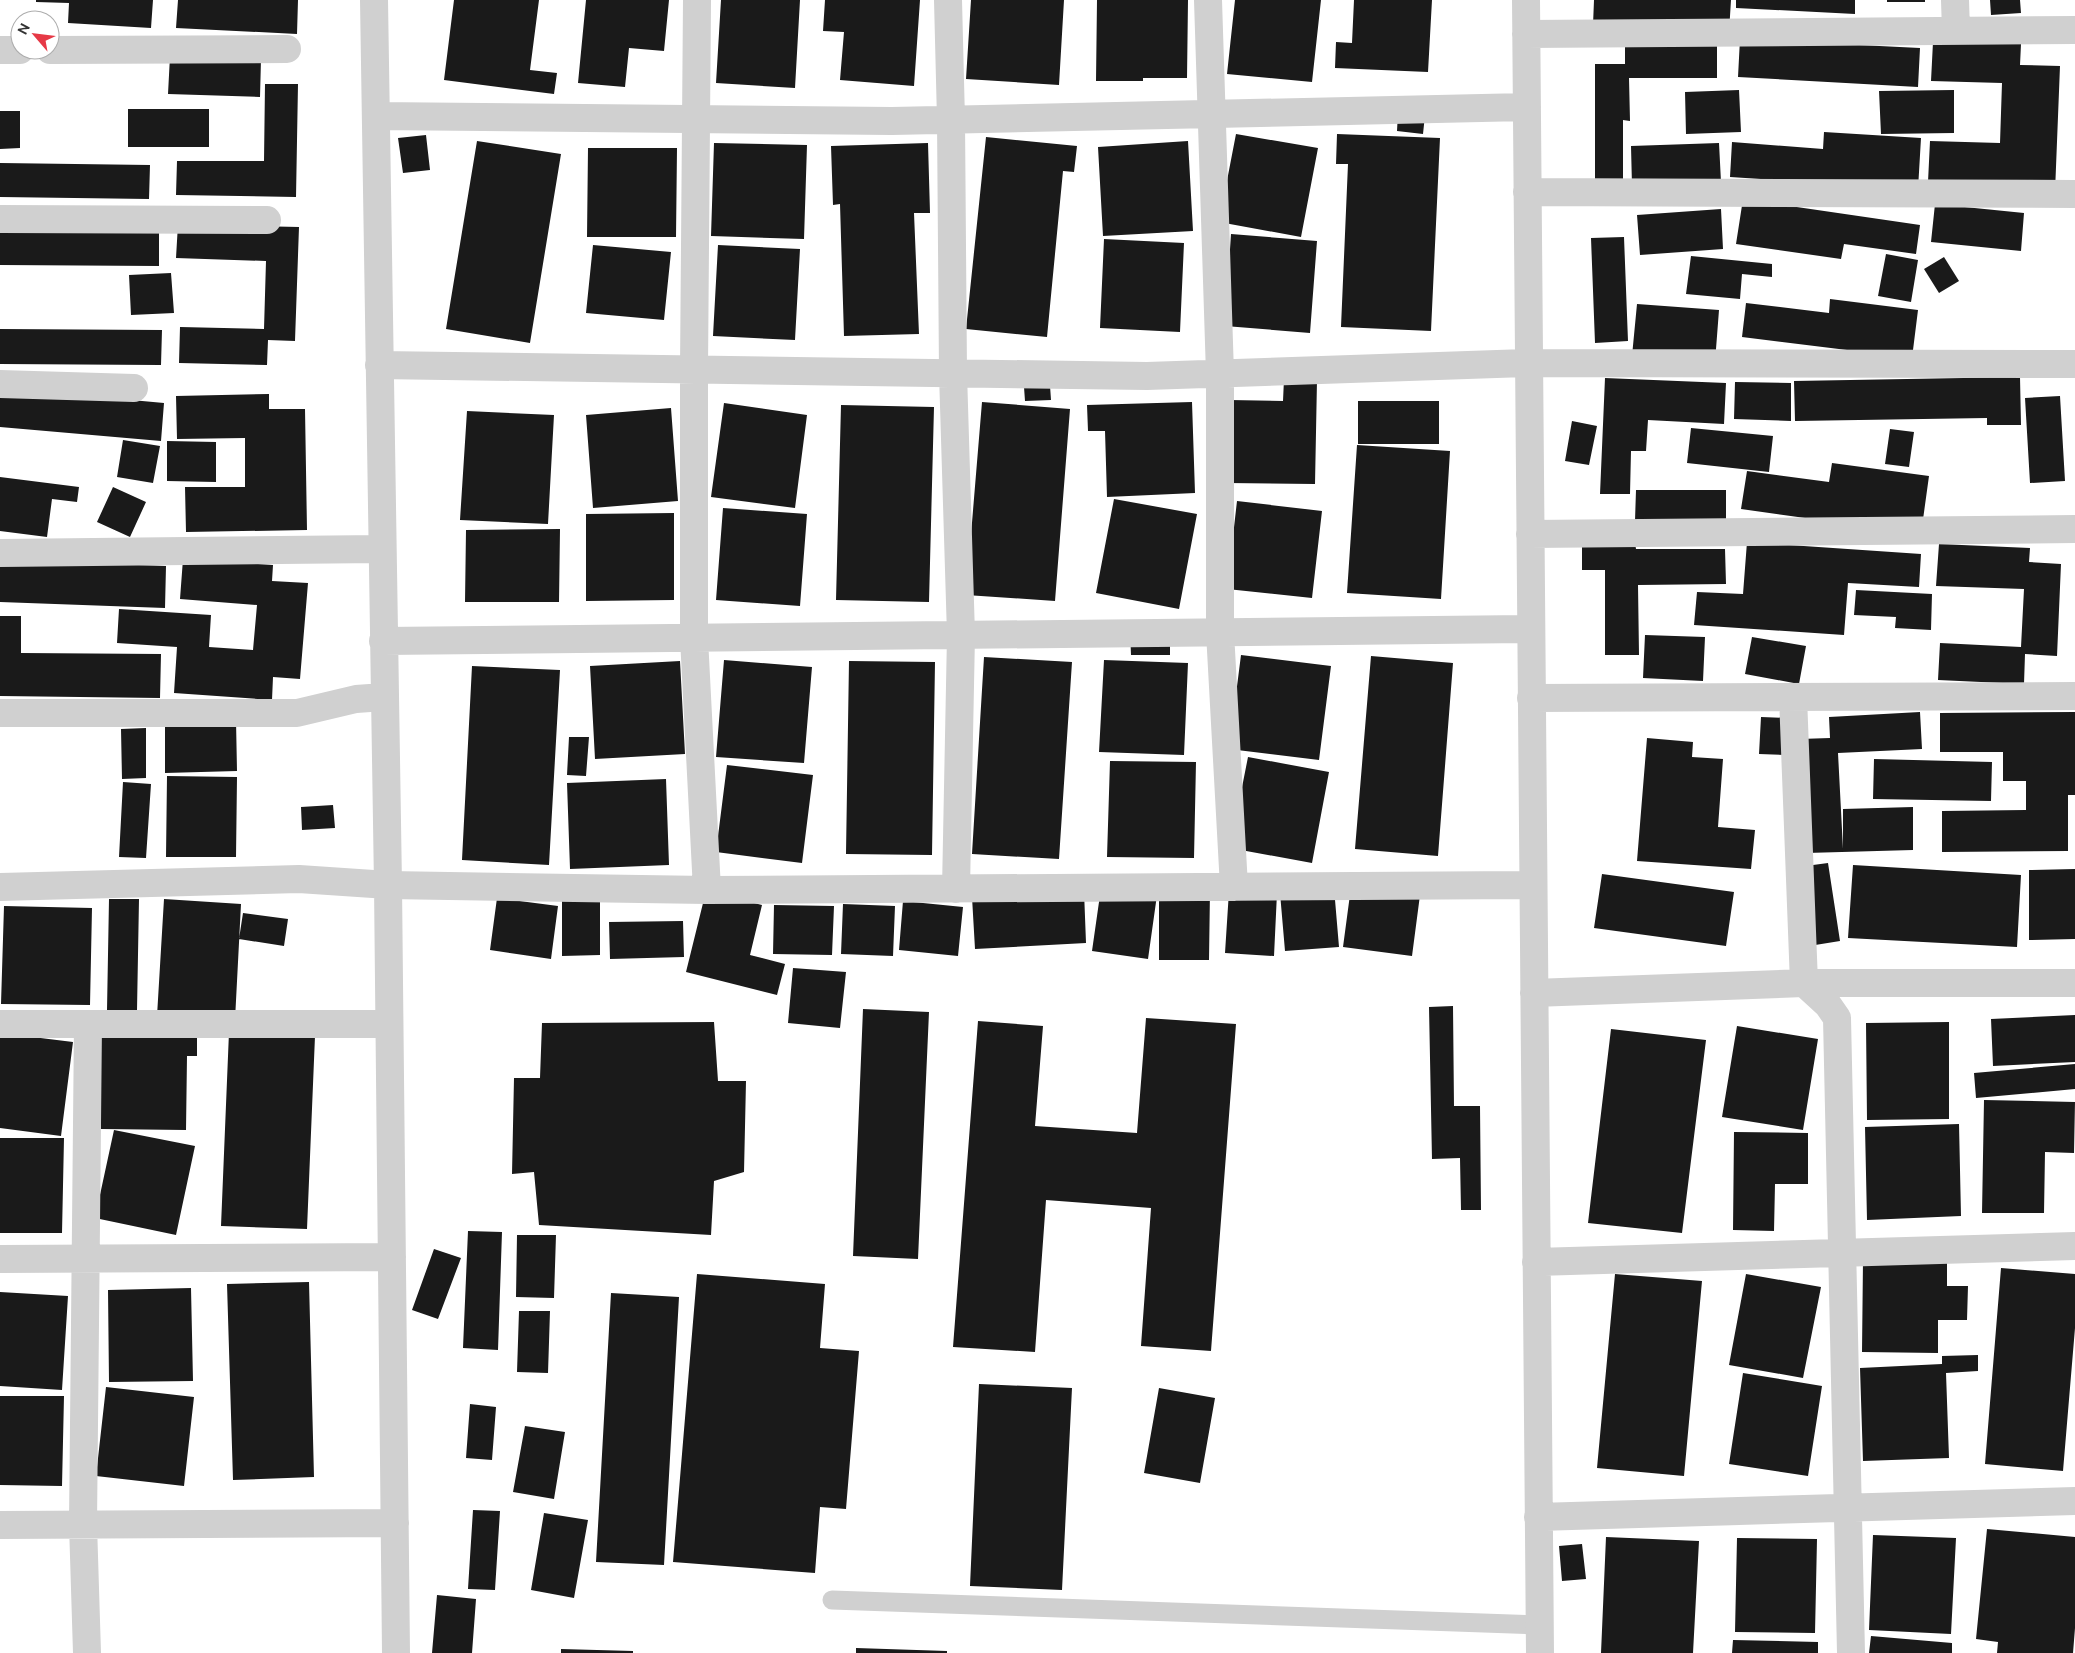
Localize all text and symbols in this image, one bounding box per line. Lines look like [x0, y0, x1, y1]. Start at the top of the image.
north arrow [10, 10, 60, 60]
text: N [14, 21, 33, 37]

